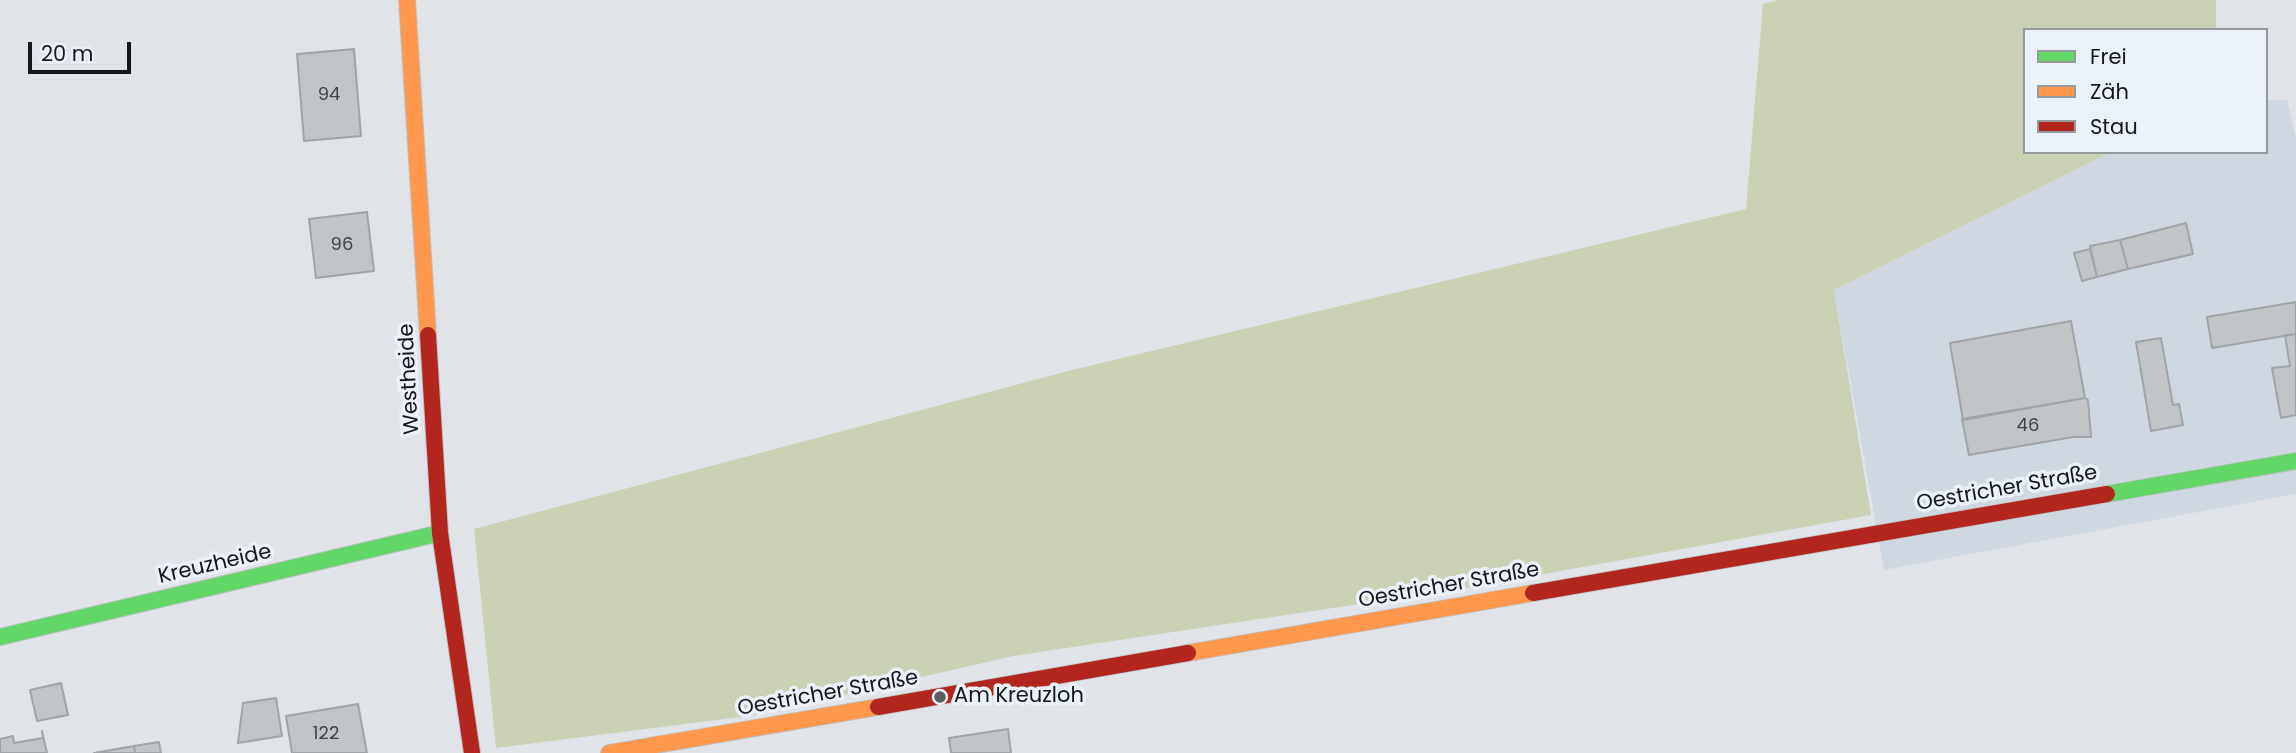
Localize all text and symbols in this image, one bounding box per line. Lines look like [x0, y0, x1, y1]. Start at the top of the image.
scale bar [32, 28, 135, 72]
legend [2023, 28, 2268, 154]
text: 20 m [41, 39, 94, 68]
text: Frei [2090, 42, 2127, 71]
text: Zäh [2090, 77, 2129, 106]
house number: 94 [318, 84, 340, 106]
text: Stau [2090, 112, 2138, 141]
house number: 96 [331, 234, 353, 256]
street label: Westheide [395, 323, 425, 435]
house number: 46 [2017, 415, 2039, 437]
street label: Oestricher Straße [1915, 461, 2099, 517]
street label: Kreuzheide [156, 540, 274, 590]
street label: Oestricher Straße [1357, 558, 1541, 614]
street label: Oestricher Straße [736, 666, 920, 722]
place label: Am Kreuzloh [954, 684, 1084, 710]
marker: Am Kreuzloh [932, 689, 948, 705]
house number: 122 [313, 723, 339, 745]

